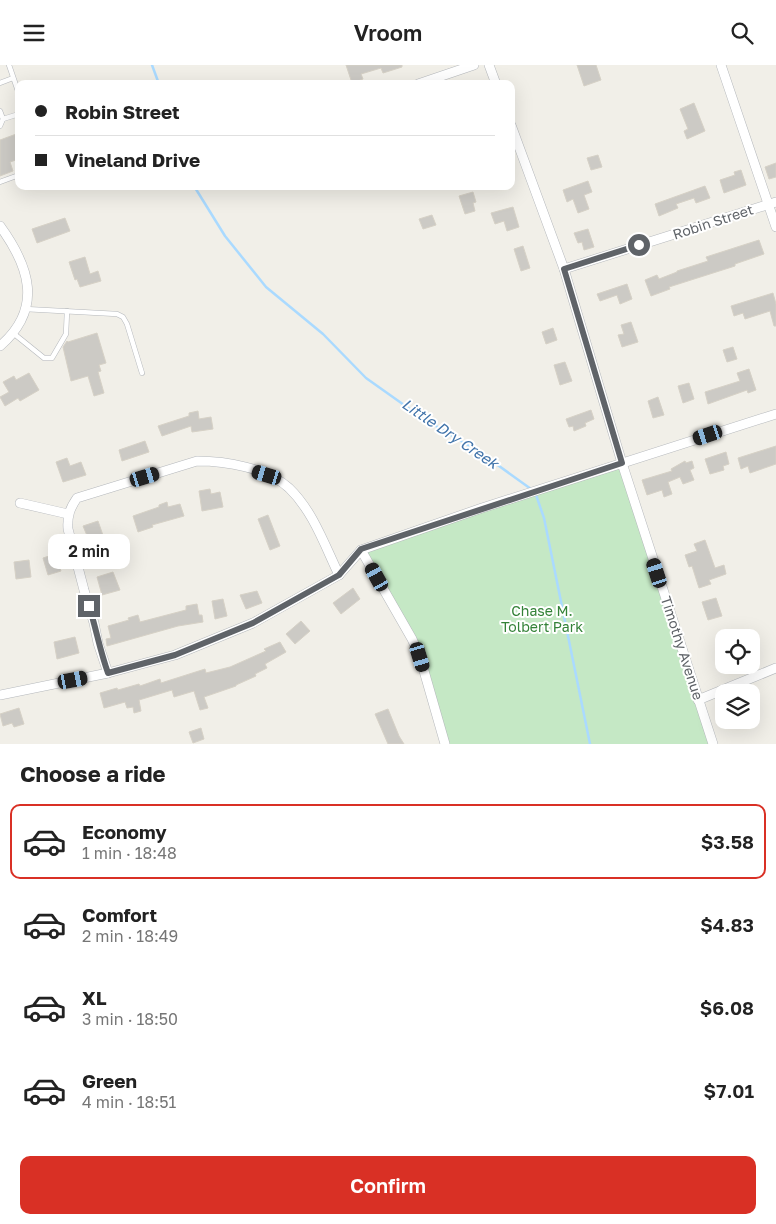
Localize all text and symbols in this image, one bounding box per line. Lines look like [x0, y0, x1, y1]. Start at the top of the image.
icon: menu [20, 19, 48, 47]
text: Vroom [354, 19, 422, 46]
icon: search [728, 19, 756, 47]
text: Robin Street [65, 100, 180, 123]
text: Vineland Drive [65, 148, 200, 171]
street label: Robin Street [670, 201, 755, 243]
route start [628, 234, 650, 256]
water label: Little Dry Creek [398, 394, 503, 474]
car [691, 423, 724, 447]
car [250, 463, 283, 487]
car [128, 465, 161, 489]
callout: 2 min [48, 533, 130, 569]
text: 2 min [68, 541, 110, 561]
car [645, 556, 668, 590]
car [363, 560, 390, 594]
street label: Timothy Avenue [658, 594, 707, 702]
route end [78, 595, 100, 617]
park label: Chase M. Tolbert Park [501, 602, 583, 635]
map controls [715, 629, 760, 729]
button: locate [715, 629, 760, 674]
car [408, 640, 431, 674]
car [56, 670, 89, 690]
button: layers [715, 684, 760, 729]
text: Choose a ride [20, 760, 166, 787]
icon: car [22, 819, 67, 864]
text: Economy [82, 820, 167, 843]
text: $3.58 [701, 830, 754, 853]
text: 1 min · 18:48 [82, 843, 177, 863]
icon: car [22, 902, 67, 947]
text: Comfort [82, 903, 157, 926]
text: $4.83 [700, 913, 754, 936]
text: 2 min · 18:49 [82, 926, 178, 946]
icon: car [22, 985, 67, 1030]
text: XL [82, 986, 107, 1009]
text: $6.08 [700, 996, 754, 1019]
text: 3 min · 18:50 [82, 1009, 178, 1029]
icon: car [22, 1068, 67, 1113]
text: Green [82, 1069, 137, 1092]
text: $7.01 [704, 1079, 754, 1102]
text: 4 min · 18:51 [82, 1092, 176, 1112]
button: Confirm [20, 1156, 756, 1214]

